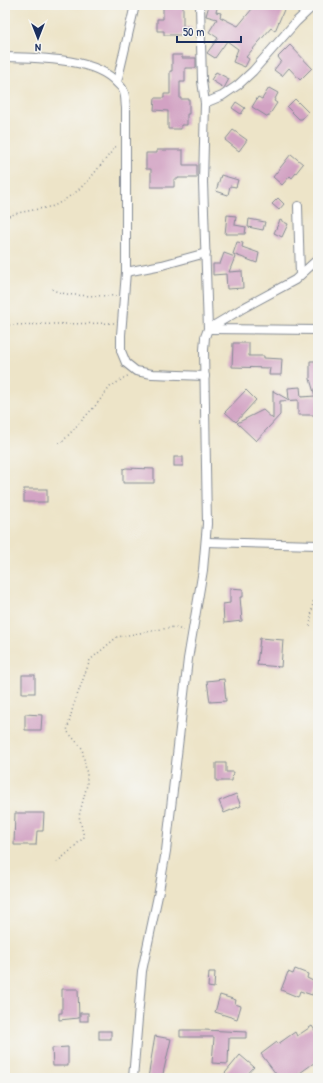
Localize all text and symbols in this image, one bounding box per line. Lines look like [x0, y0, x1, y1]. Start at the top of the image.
north arrow [18, 18, 58, 58]
scale bar [177, 18, 241, 44]
text: 50 m [183, 23, 204, 40]
text: N [35, 41, 41, 55]

